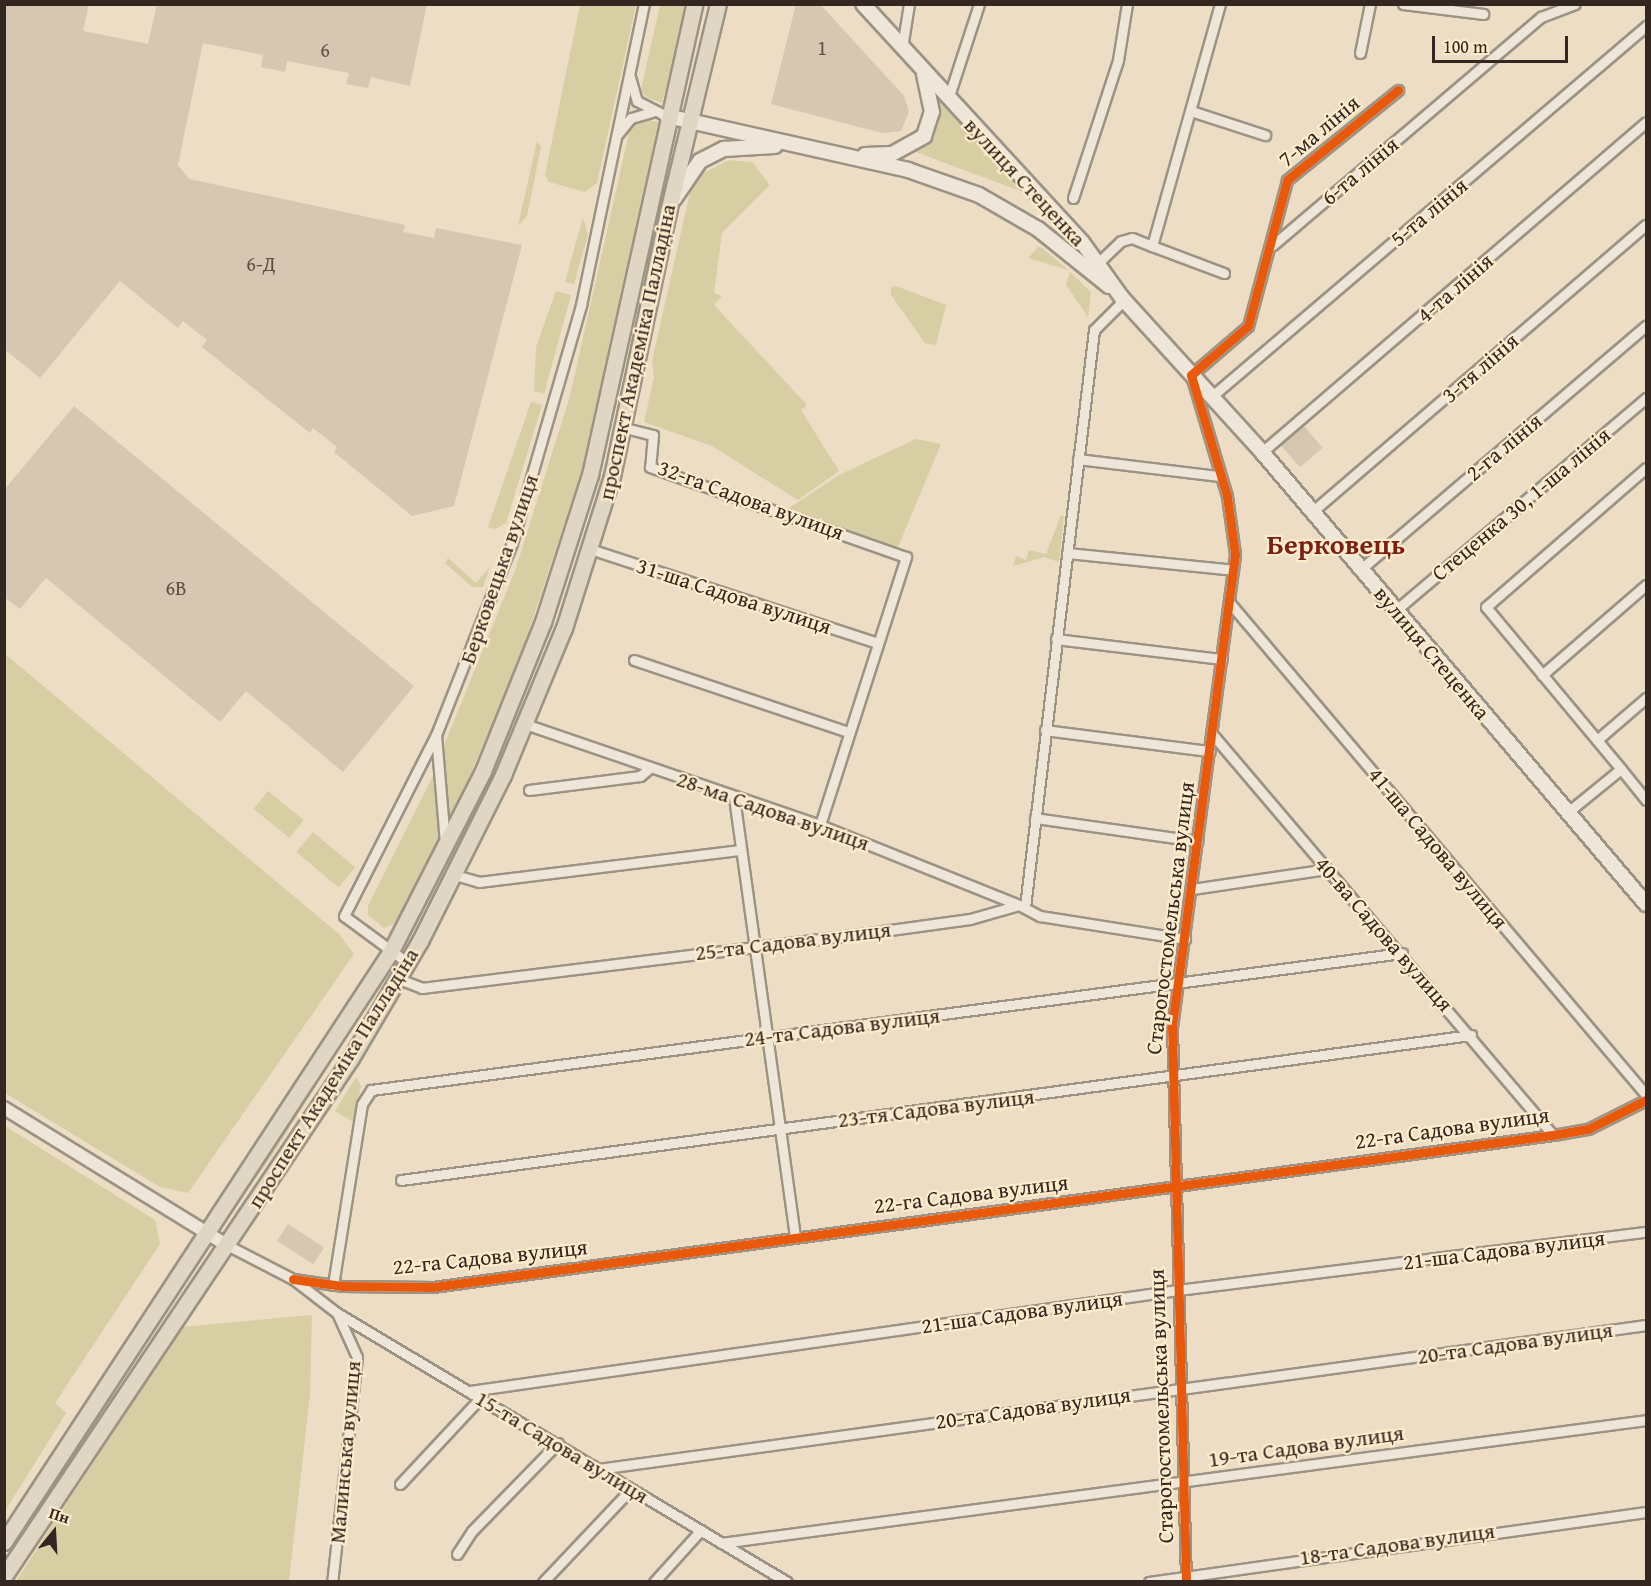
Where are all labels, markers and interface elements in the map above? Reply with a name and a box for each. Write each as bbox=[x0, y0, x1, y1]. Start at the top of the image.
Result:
scale bar bbox=[1435, 24, 1572, 62]
text: 100 m bbox=[1443, 33, 1488, 60]
house number: 1 bbox=[817, 35, 827, 59]
house number: 6 bbox=[320, 37, 330, 61]
street label: 7-ма лінія bbox=[1273, 90, 1365, 172]
street label: вулиця Стеценка bbox=[959, 112, 1091, 252]
street label: 6-та лінія bbox=[1316, 131, 1404, 211]
street label: 5-та лінія bbox=[1385, 172, 1473, 252]
street label: проспект Академіка Палладіна bbox=[593, 202, 681, 502]
street label: 4-та лінія bbox=[1411, 248, 1499, 328]
house number: 6-Д bbox=[246, 251, 276, 275]
street label: 3-тя лінія bbox=[1436, 327, 1524, 409]
street label: 2-га лінія bbox=[1461, 408, 1547, 486]
street label: Стеценка 30, 1-ша лінія bbox=[1426, 422, 1616, 586]
street label: 32-га Садова вулиця bbox=[654, 454, 848, 546]
street label: Берковецька вулиця bbox=[454, 471, 544, 667]
district label: Берковець bbox=[1267, 527, 1405, 561]
street label: 31-ша Садова вулиця bbox=[633, 552, 835, 640]
house number: 6В bbox=[166, 575, 186, 599]
street label: вулиця Стеценка bbox=[1368, 581, 1496, 725]
street label: 41-ша Садова вулиця bbox=[1363, 762, 1513, 934]
street label: 28-ма Садова вулиця bbox=[673, 766, 873, 856]
street label: Старогостомельська вулиця bbox=[1140, 780, 1200, 1056]
street label: 40-ва Садова вулиця bbox=[1309, 851, 1459, 1017]
street label: 25-та Садова вулиця bbox=[694, 916, 892, 966]
street label: проспект Академіка Палладіна bbox=[242, 943, 424, 1213]
street label: 24-та Садова вулиця bbox=[743, 1002, 941, 1052]
street label: 23-тя Садова вулиця bbox=[836, 1083, 1036, 1133]
street label: 22-га Садова вулиця bbox=[1353, 1101, 1551, 1155]
street label: 22-га Садова вулиця bbox=[872, 1169, 1070, 1219]
street label: 21-ша Садова вулиця bbox=[1402, 1225, 1606, 1275]
street label: 22-га Садова вулиця bbox=[391, 1234, 589, 1280]
street label: Старогостомельська вулиця bbox=[1143, 1268, 1179, 1544]
street label: 21-ша Садова вулиця bbox=[920, 1285, 1124, 1339]
street label: 20-та Садова вулиця bbox=[1416, 1316, 1614, 1370]
street label: Малинська вулиця bbox=[324, 1359, 366, 1545]
street label: 20-та Садова вулиця bbox=[934, 1381, 1132, 1435]
street label: 15-та Садова вулиця bbox=[471, 1385, 653, 1509]
street label: 19-та Садова вулиця bbox=[1207, 1419, 1405, 1473]
text: Пн bbox=[46, 1500, 73, 1529]
north arrow bbox=[24, 1502, 84, 1562]
street label: 18-та Садова вулиця bbox=[1298, 1517, 1496, 1571]

